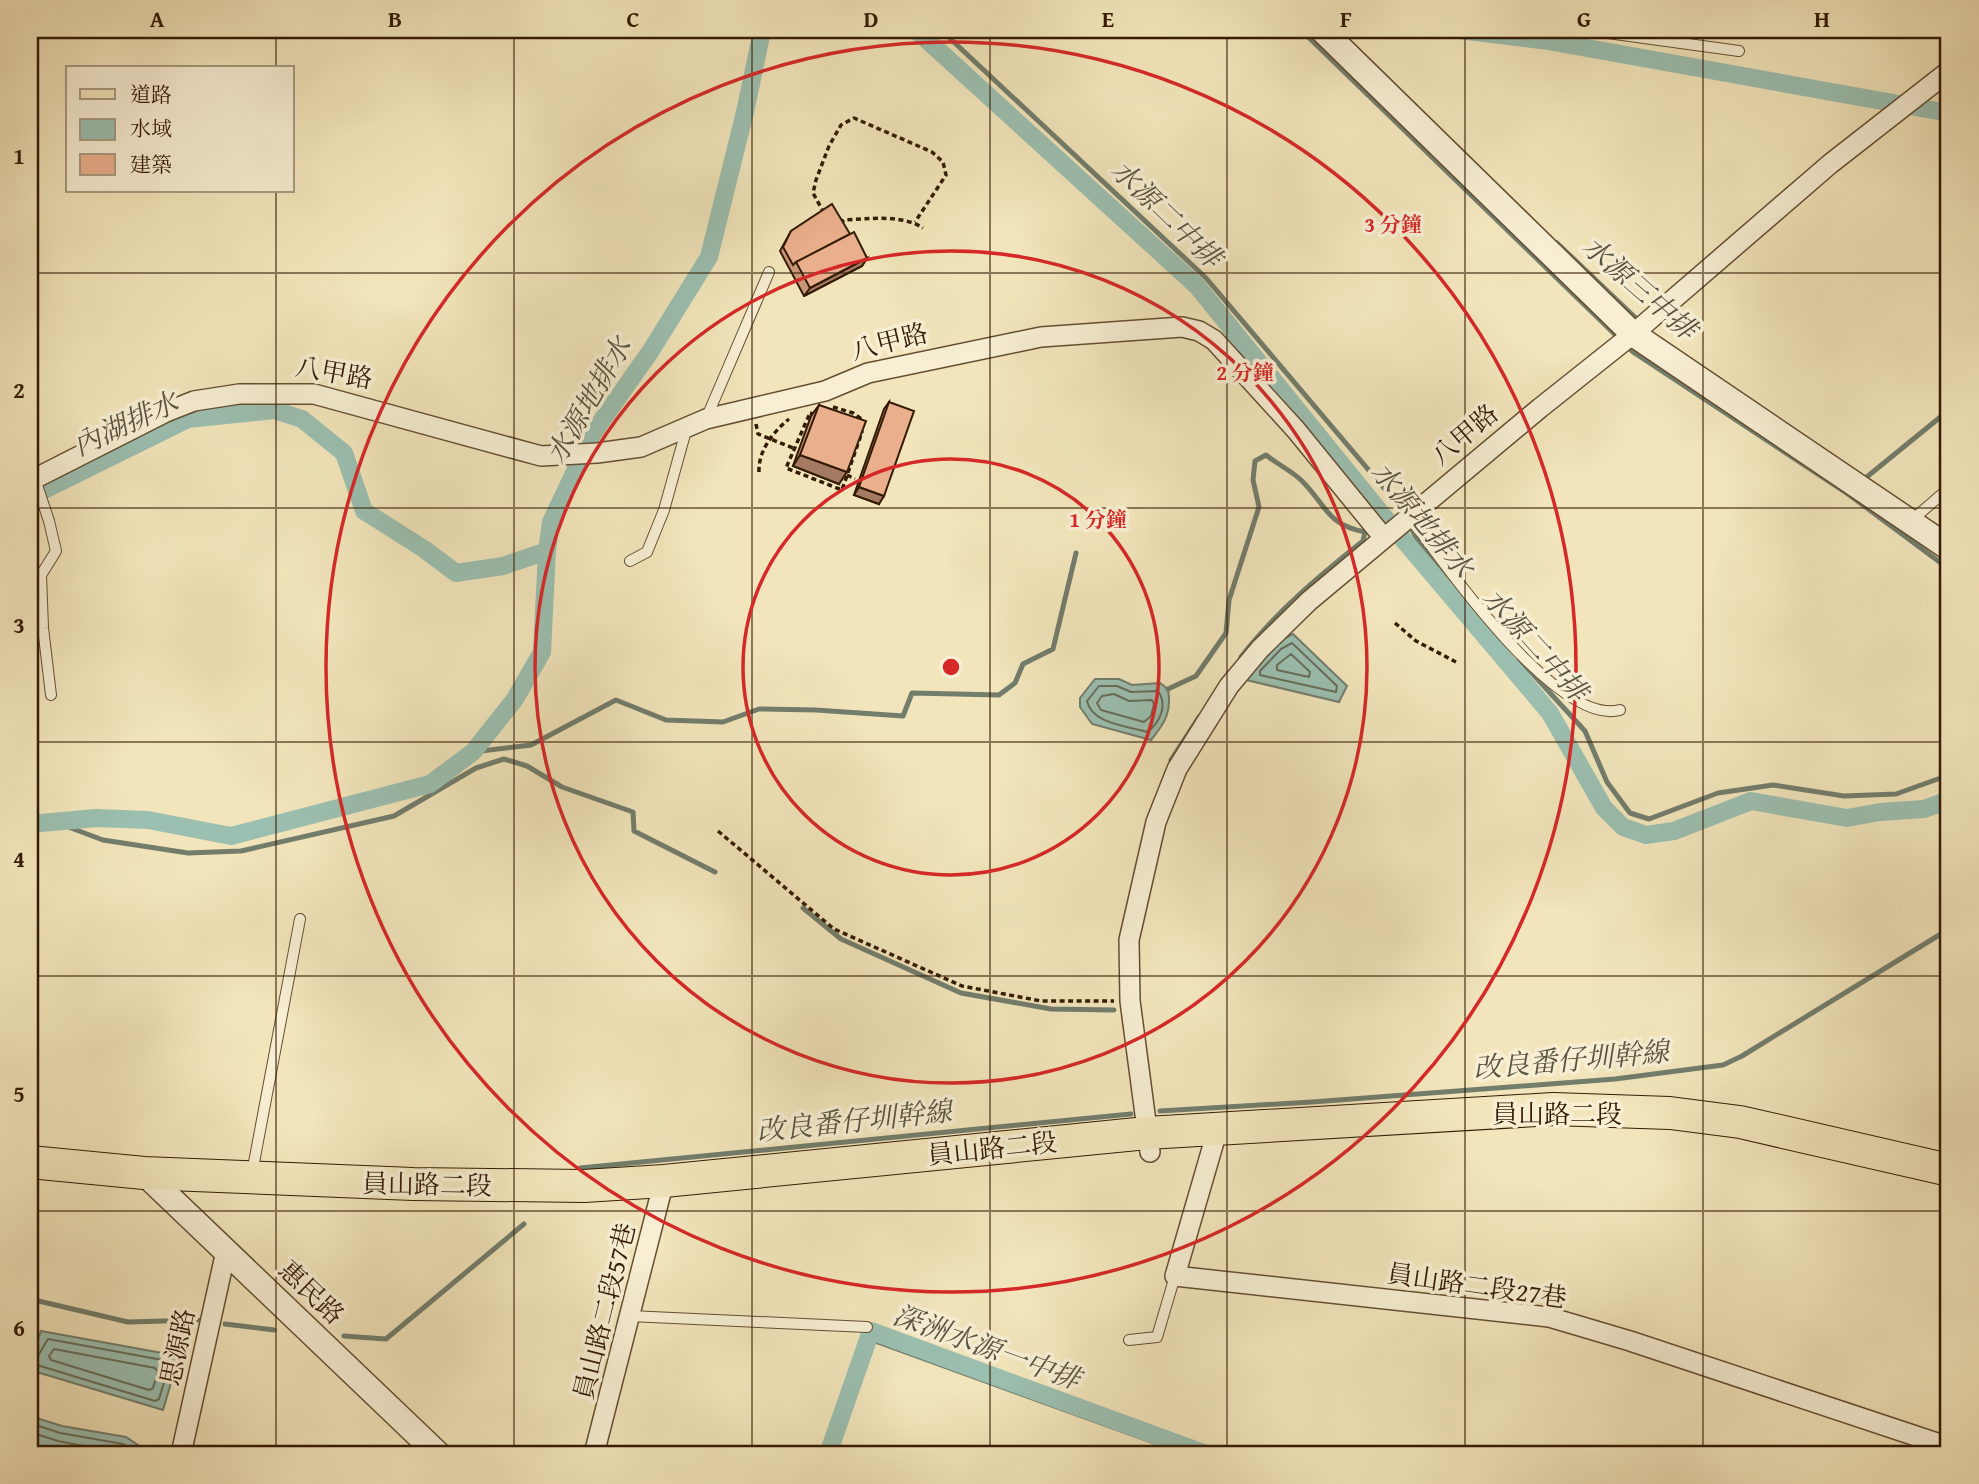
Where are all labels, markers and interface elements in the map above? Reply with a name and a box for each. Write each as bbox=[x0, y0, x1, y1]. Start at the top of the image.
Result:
text: A bbox=[150, 2, 165, 35]
text: B bbox=[388, 2, 402, 35]
text: C bbox=[626, 2, 640, 35]
text: D bbox=[864, 2, 879, 35]
text: E bbox=[1102, 2, 1114, 35]
text: F bbox=[1340, 2, 1352, 35]
text: G bbox=[1577, 2, 1591, 35]
text: H bbox=[1814, 2, 1830, 35]
legend bbox=[66, 66, 294, 192]
text: 道路 bbox=[130, 79, 172, 110]
text: 水域 bbox=[130, 113, 172, 144]
text: 1 bbox=[13, 139, 25, 172]
text: 建築 bbox=[130, 149, 172, 180]
water label: 水源二中排 bbox=[1102, 150, 1234, 279]
text: 3 分鐘 bbox=[1364, 209, 1422, 240]
water label: 水源三中排 bbox=[1574, 226, 1709, 351]
street label: 八甲路 bbox=[846, 313, 932, 369]
water label: 水源地排水 bbox=[535, 327, 642, 471]
street label: 八甲路 bbox=[292, 346, 376, 398]
text: 2 分鐘 bbox=[1216, 357, 1274, 388]
text: 2 bbox=[13, 373, 25, 406]
water label: 內湖排水 bbox=[66, 379, 187, 465]
street label: 八甲路 bbox=[1422, 394, 1506, 474]
water label: 水源地排水 bbox=[1362, 452, 1486, 588]
text: 1 分鐘 bbox=[1069, 504, 1127, 535]
water label: 水源二中排 bbox=[1474, 578, 1601, 713]
text: 3 bbox=[13, 608, 25, 641]
centre of rings bbox=[939, 655, 963, 679]
text: 4 bbox=[13, 842, 25, 875]
water label: 改良番仔圳幹線 bbox=[1472, 1030, 1673, 1088]
text: 5 bbox=[13, 1077, 25, 1110]
water label: 改良番仔圳幹線 bbox=[754, 1089, 957, 1151]
street label: 員山路二段 bbox=[1492, 1094, 1622, 1133]
street label: 員山路二段 bbox=[925, 1122, 1059, 1174]
street label: 員山路二段 bbox=[362, 1163, 492, 1205]
street label: 員山路二段57巷 bbox=[563, 1218, 645, 1404]
street label: 惠民路 bbox=[270, 1251, 354, 1333]
street label: 員山路二段27巷 bbox=[1385, 1253, 1569, 1317]
water label: 深洲水源一中排 bbox=[888, 1293, 1090, 1400]
street label: 思源路 bbox=[150, 1305, 204, 1389]
text: 6 bbox=[13, 1311, 25, 1344]

